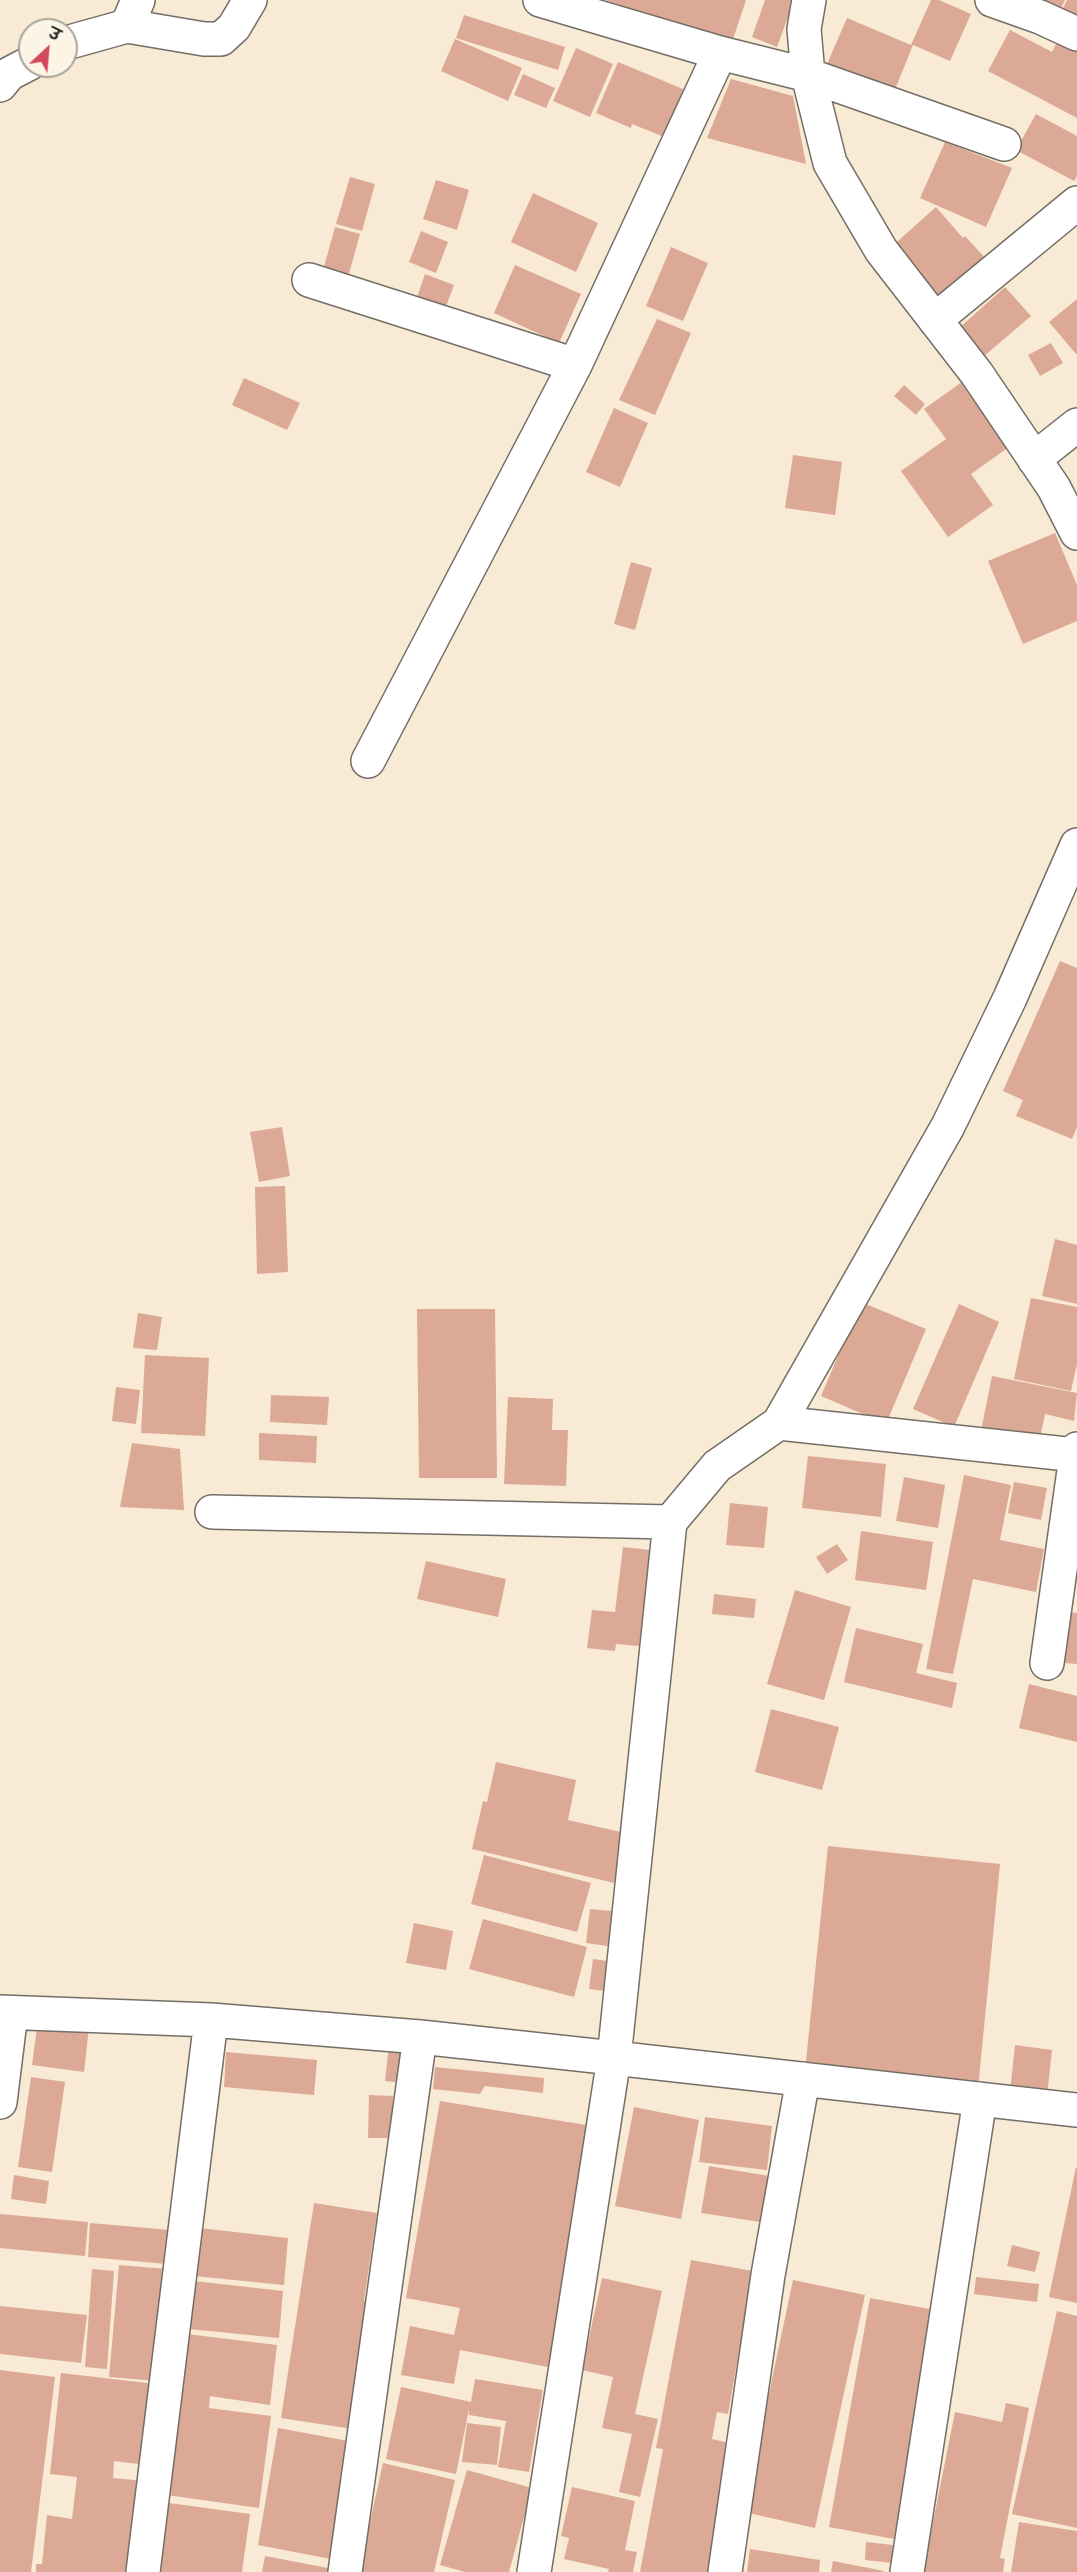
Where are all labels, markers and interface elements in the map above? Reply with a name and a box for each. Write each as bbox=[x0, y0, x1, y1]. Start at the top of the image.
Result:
north arrow bbox=[18, 18, 78, 78]
text: उ bbox=[45, 21, 65, 46]

